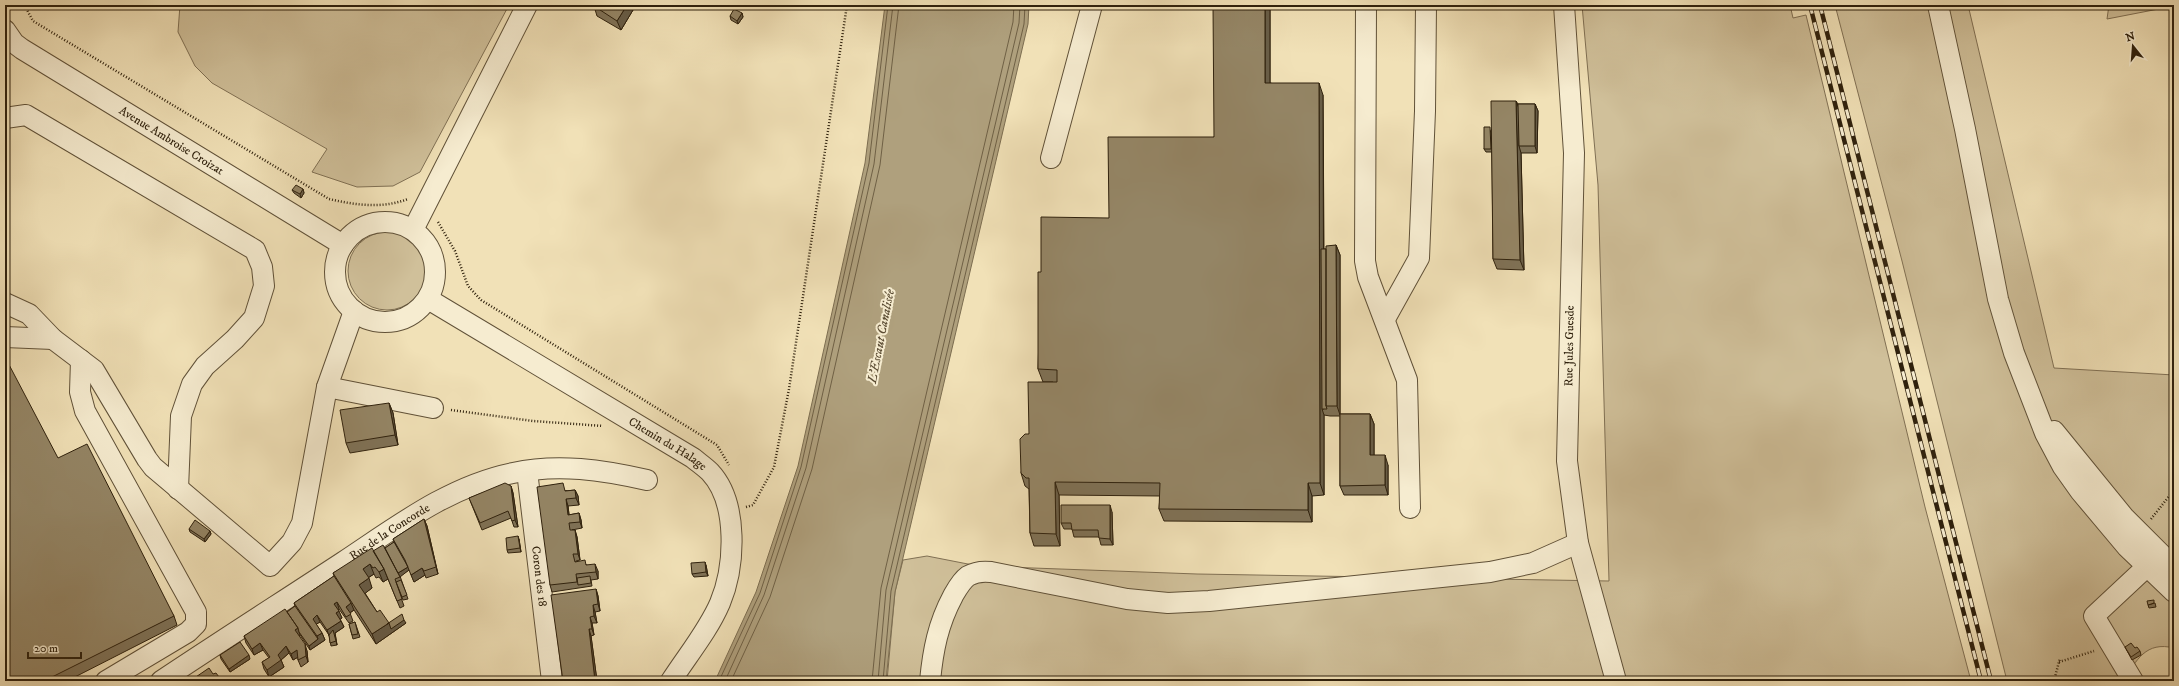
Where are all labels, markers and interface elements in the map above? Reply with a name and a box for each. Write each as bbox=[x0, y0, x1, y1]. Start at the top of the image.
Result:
north arrow bbox=[2113, 26, 2153, 66]
text: N bbox=[2124, 29, 2137, 45]
street label: Avenue Ambroise Croizat bbox=[116, 103, 226, 178]
water label: L'Escaut Canalisée bbox=[864, 287, 898, 385]
street label: Rue Jules Guesde bbox=[1561, 305, 1578, 387]
street label: Chemin du Halage bbox=[626, 414, 710, 474]
street label: Rue de la Concorde bbox=[347, 501, 432, 564]
street label: Coron des 18 bbox=[528, 545, 550, 607]
scale bar bbox=[28, 634, 81, 660]
text: 20 m bbox=[34, 641, 58, 656]

